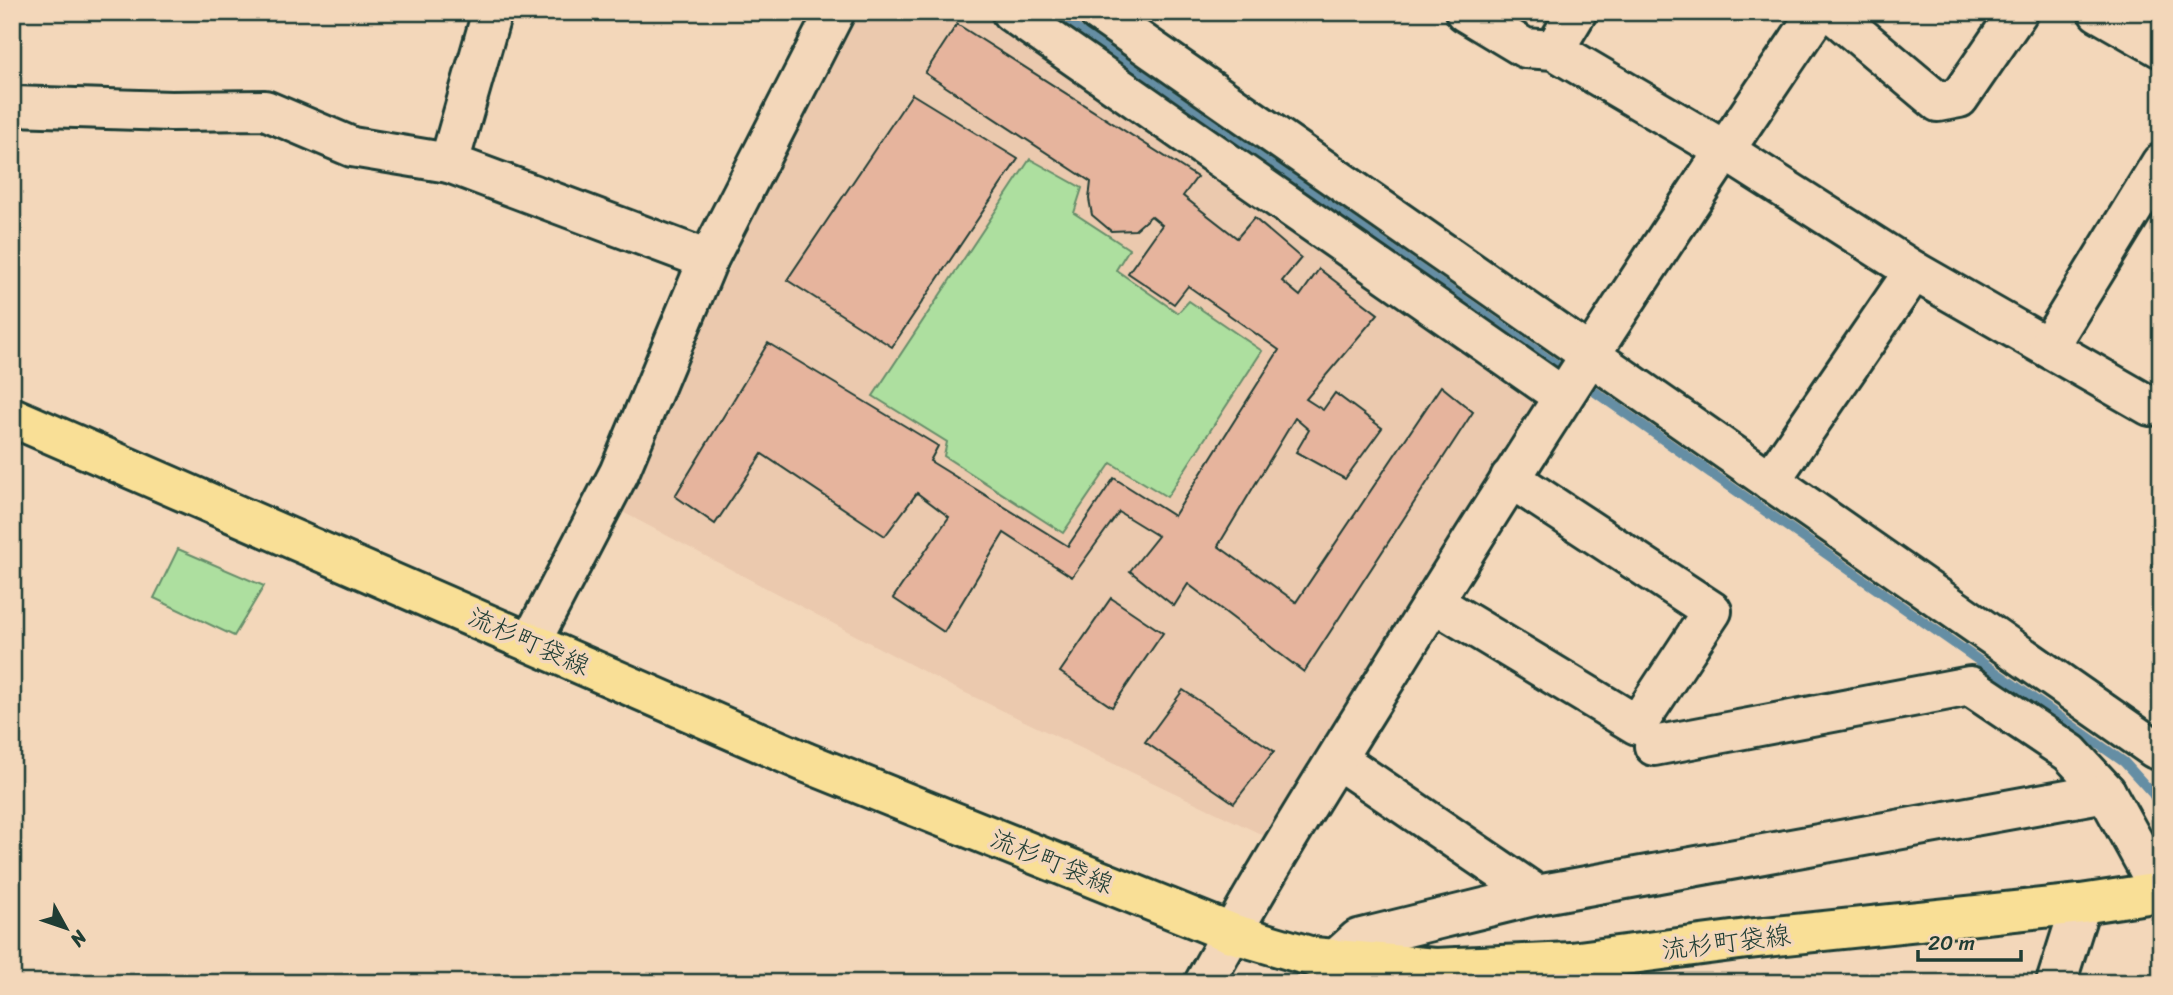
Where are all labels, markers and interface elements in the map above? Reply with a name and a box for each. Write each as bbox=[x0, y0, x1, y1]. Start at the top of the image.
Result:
street label: 流杉町袋線 bbox=[460, 594, 598, 688]
street label: 流杉町袋線 bbox=[983, 815, 1121, 907]
north arrow bbox=[32, 894, 102, 964]
street label: 流杉町袋線 bbox=[1659, 911, 1793, 973]
scale bar bbox=[1918, 918, 2021, 962]
text: N bbox=[61, 922, 96, 955]
text: 20 m bbox=[1928, 924, 1975, 962]

